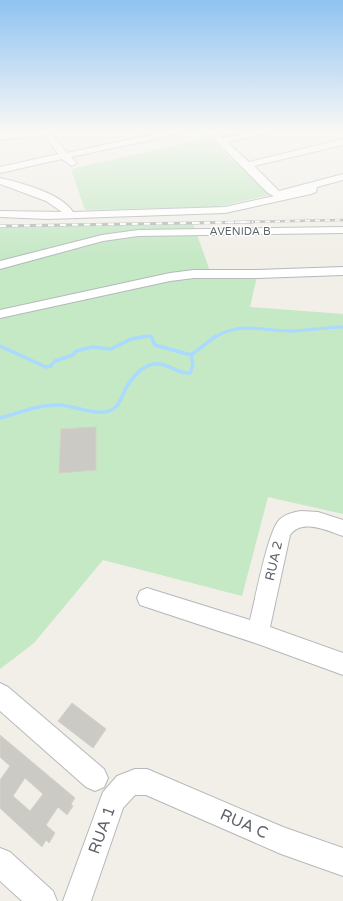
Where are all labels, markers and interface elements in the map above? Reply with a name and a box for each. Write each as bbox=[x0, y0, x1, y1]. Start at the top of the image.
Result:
street label: AVENIDA B bbox=[209, 225, 271, 238]
street label: RUA 2 bbox=[262, 540, 286, 582]
street label: RUA 1 bbox=[84, 803, 120, 857]
street label: RUA C bbox=[217, 805, 271, 843]

